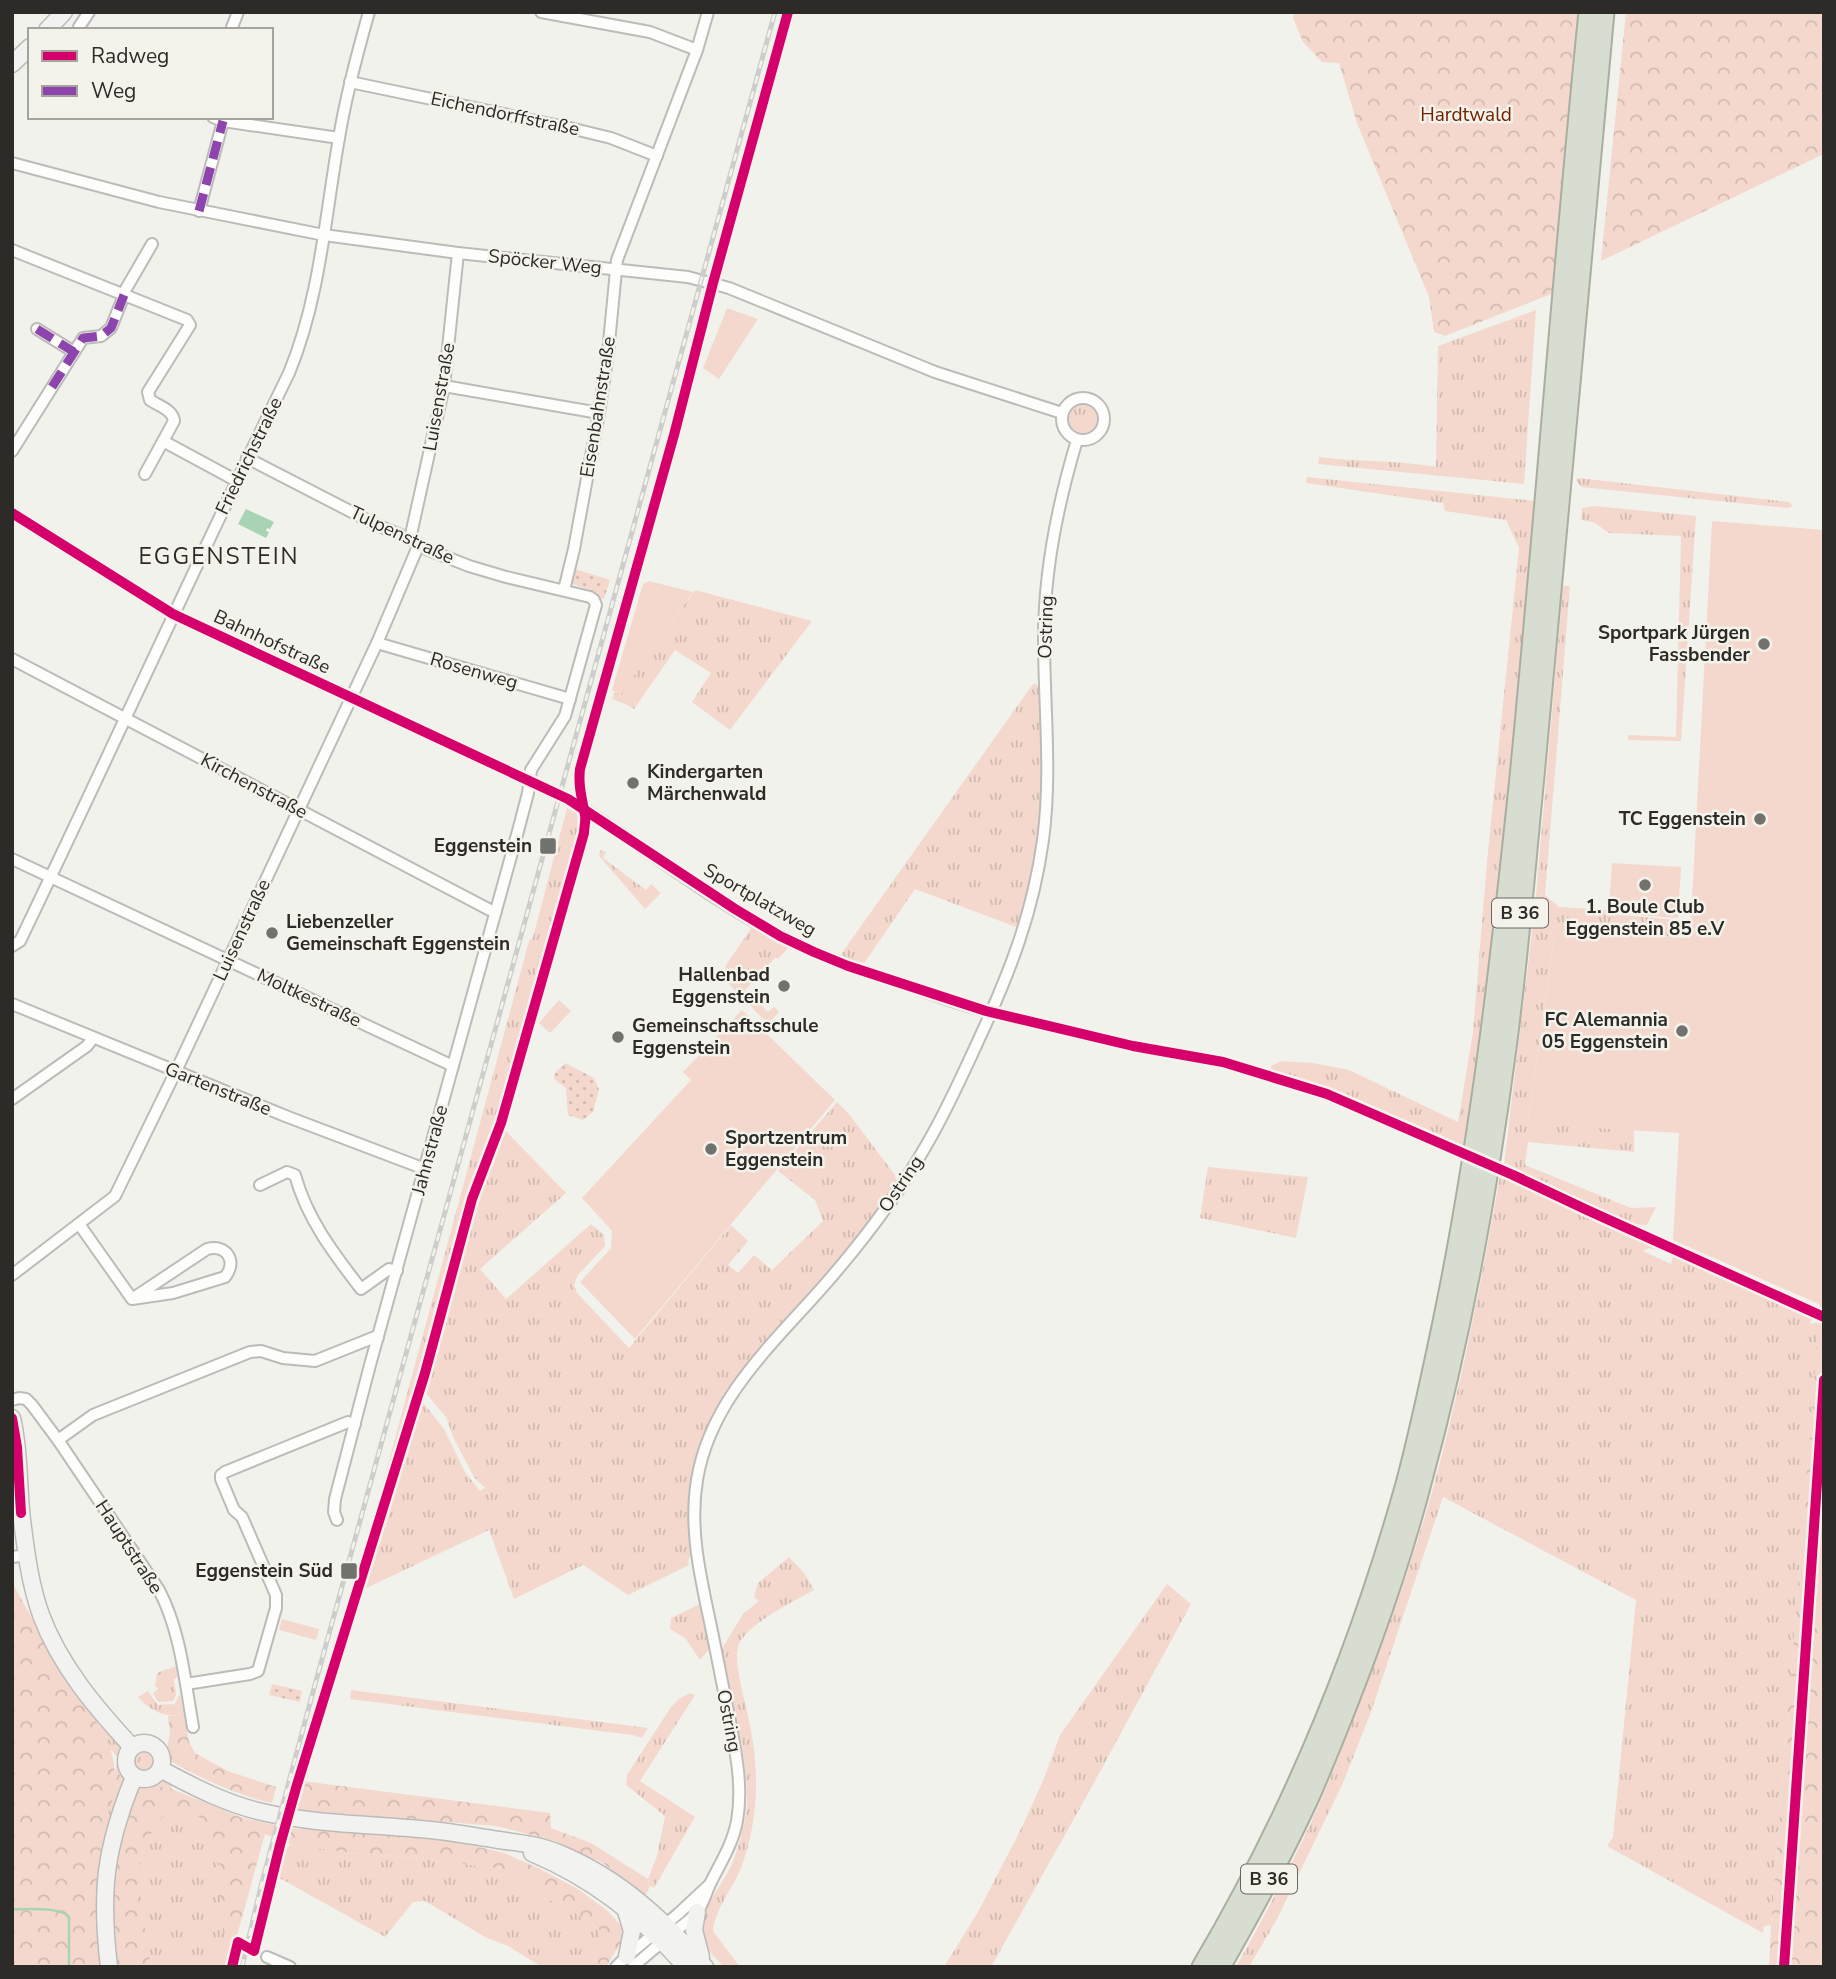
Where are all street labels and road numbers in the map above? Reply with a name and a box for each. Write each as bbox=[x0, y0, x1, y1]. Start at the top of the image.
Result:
street label: Eichendorffstraße bbox=[428, 86, 582, 142]
street label: Spöcker Weg bbox=[487, 243, 603, 281]
street label: Eisenbahnstraße bbox=[574, 335, 622, 479]
street label: Luisenstraße bbox=[417, 341, 461, 453]
street label: Friedrichstraße bbox=[209, 393, 289, 519]
street label: Tulpenstraße bbox=[345, 499, 459, 571]
street label: Ostring bbox=[1032, 595, 1060, 659]
street label: Bahnhofstraße bbox=[209, 604, 335, 680]
street label: Rosenweg bbox=[427, 646, 521, 696]
street label: Kirchenstraße bbox=[196, 747, 312, 825]
street label: Sportplatzweg bbox=[699, 857, 821, 943]
street label: Luisenstraße bbox=[207, 875, 277, 985]
road number: B 36 bbox=[1492, 898, 1548, 928]
street label: Moltkestraße bbox=[252, 962, 366, 1034]
street label: Gartenstraße bbox=[161, 1056, 275, 1122]
street label: Jahnstraße bbox=[405, 1102, 454, 1199]
street label: Ostring bbox=[872, 1150, 930, 1218]
street label: Hauptstraße bbox=[89, 1495, 169, 1599]
street label: Ostring bbox=[710, 1687, 748, 1755]
road number: B 36 bbox=[1241, 1865, 1297, 1894]

